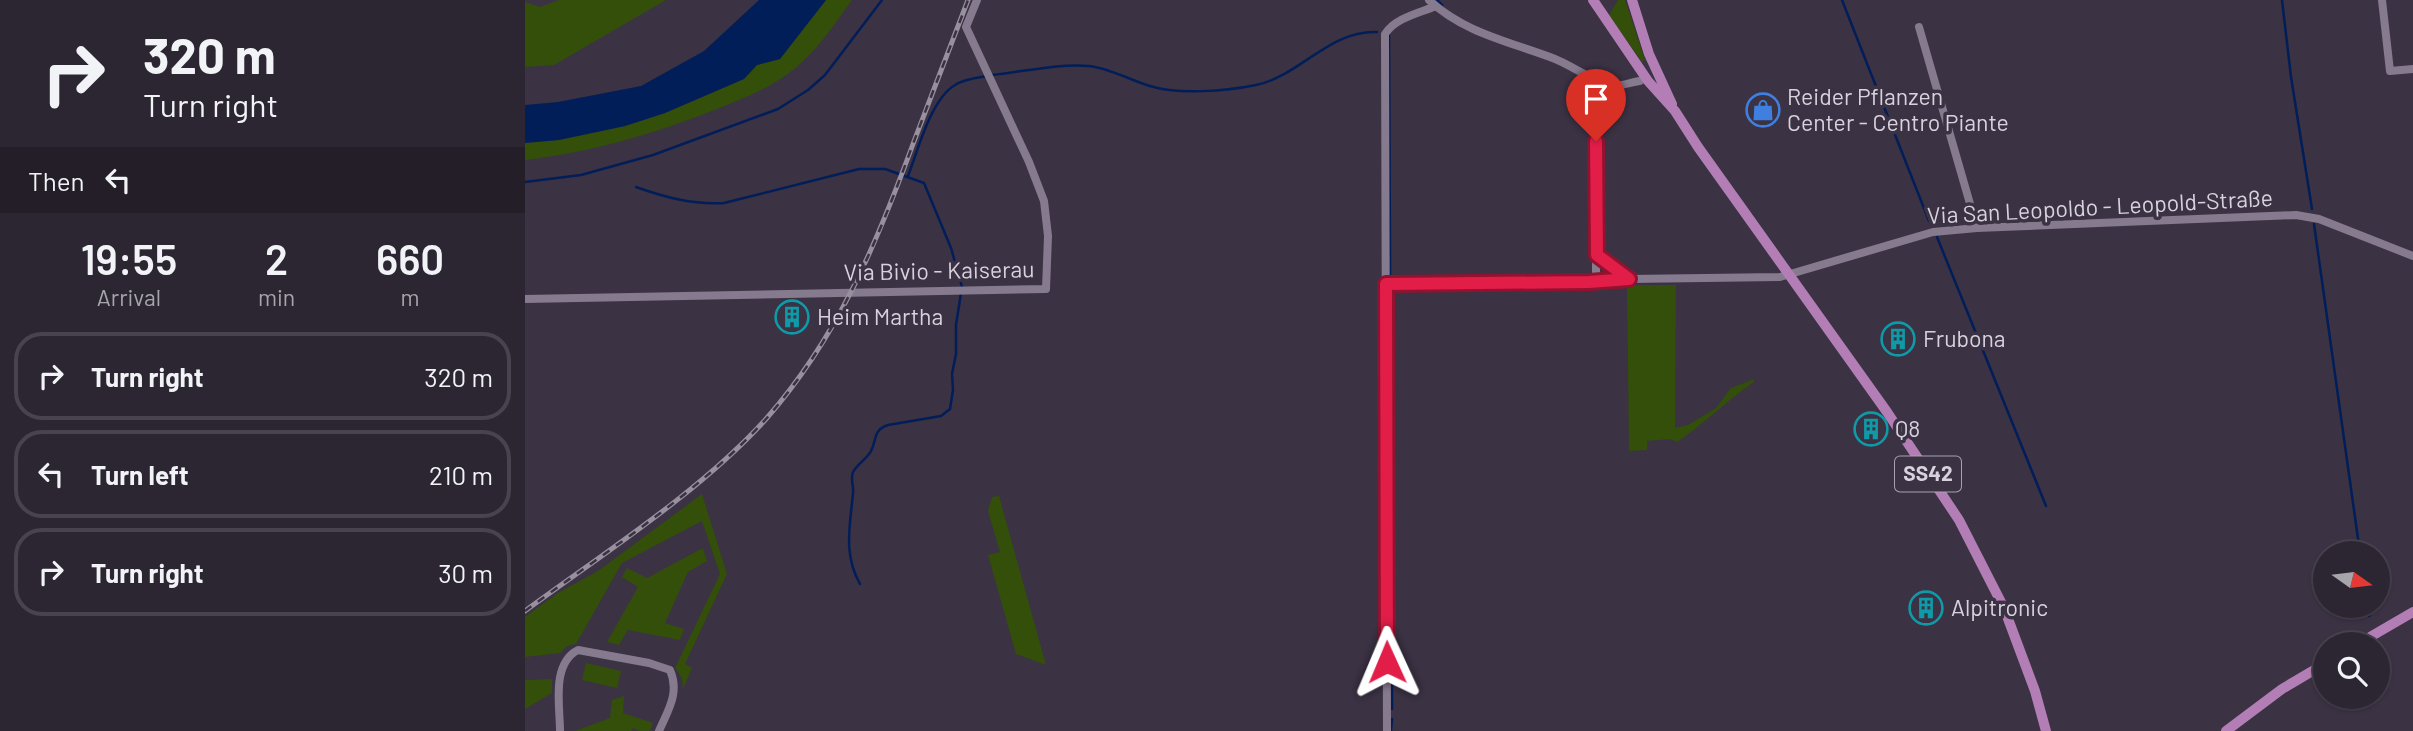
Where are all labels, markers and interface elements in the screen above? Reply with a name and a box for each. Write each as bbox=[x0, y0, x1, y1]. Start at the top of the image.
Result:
text: 320 m bbox=[143, 25, 276, 84]
icon: right bbox=[28, 28, 119, 119]
pin bbox=[1566, 69, 1626, 141]
icon: arrive bbox=[1577, 80, 1615, 118]
place label: Reider Pflanzen Center - Centro Piante bbox=[1787, 82, 2009, 136]
text: Turn right bbox=[143, 85, 278, 123]
shop icon: Reider Pflanzen Center - Centro Piante bbox=[1744, 91, 1782, 129]
icon: left bbox=[99, 161, 137, 199]
text: Then bbox=[28, 165, 85, 196]
street label: Via San Leopoldo - Leopold-Straße bbox=[1926, 183, 2274, 229]
text: 19:55 bbox=[81, 233, 177, 283]
text: 2 bbox=[265, 233, 288, 283]
text: 660 bbox=[376, 233, 444, 283]
street label: Via Bivio - Kaiserau bbox=[843, 254, 1035, 286]
text: Arrival bbox=[97, 283, 161, 311]
text: min bbox=[258, 283, 295, 311]
text: m bbox=[401, 283, 420, 311]
building icon: Heim Martha bbox=[773, 298, 811, 336]
place label: Heim Martha bbox=[817, 302, 943, 330]
building icon: Frubona bbox=[1879, 320, 1917, 358]
place label: Frubona bbox=[1923, 324, 2006, 352]
icon: right bbox=[32, 357, 70, 395]
text: Turn right bbox=[91, 361, 204, 392]
text: 320 m bbox=[424, 361, 493, 392]
building icon: Q8 bbox=[1852, 410, 1890, 448]
place label: Q8 bbox=[1895, 414, 1920, 442]
icon: left bbox=[32, 455, 70, 493]
road number: SS42 bbox=[1895, 456, 1961, 491]
text: Turn left bbox=[91, 459, 189, 490]
text: 210 m bbox=[429, 459, 493, 490]
north arrow bbox=[2313, 541, 2391, 618]
map controls bbox=[2313, 541, 2390, 709]
icon: right bbox=[32, 553, 70, 591]
text: Turn right bbox=[91, 557, 204, 588]
text: 30 m bbox=[438, 557, 493, 588]
building icon: Alpitronic bbox=[1907, 589, 1945, 627]
place label: Alpitronic bbox=[1951, 593, 2048, 621]
position arrow bbox=[1350, 625, 1424, 699]
button: search bbox=[2313, 632, 2390, 709]

